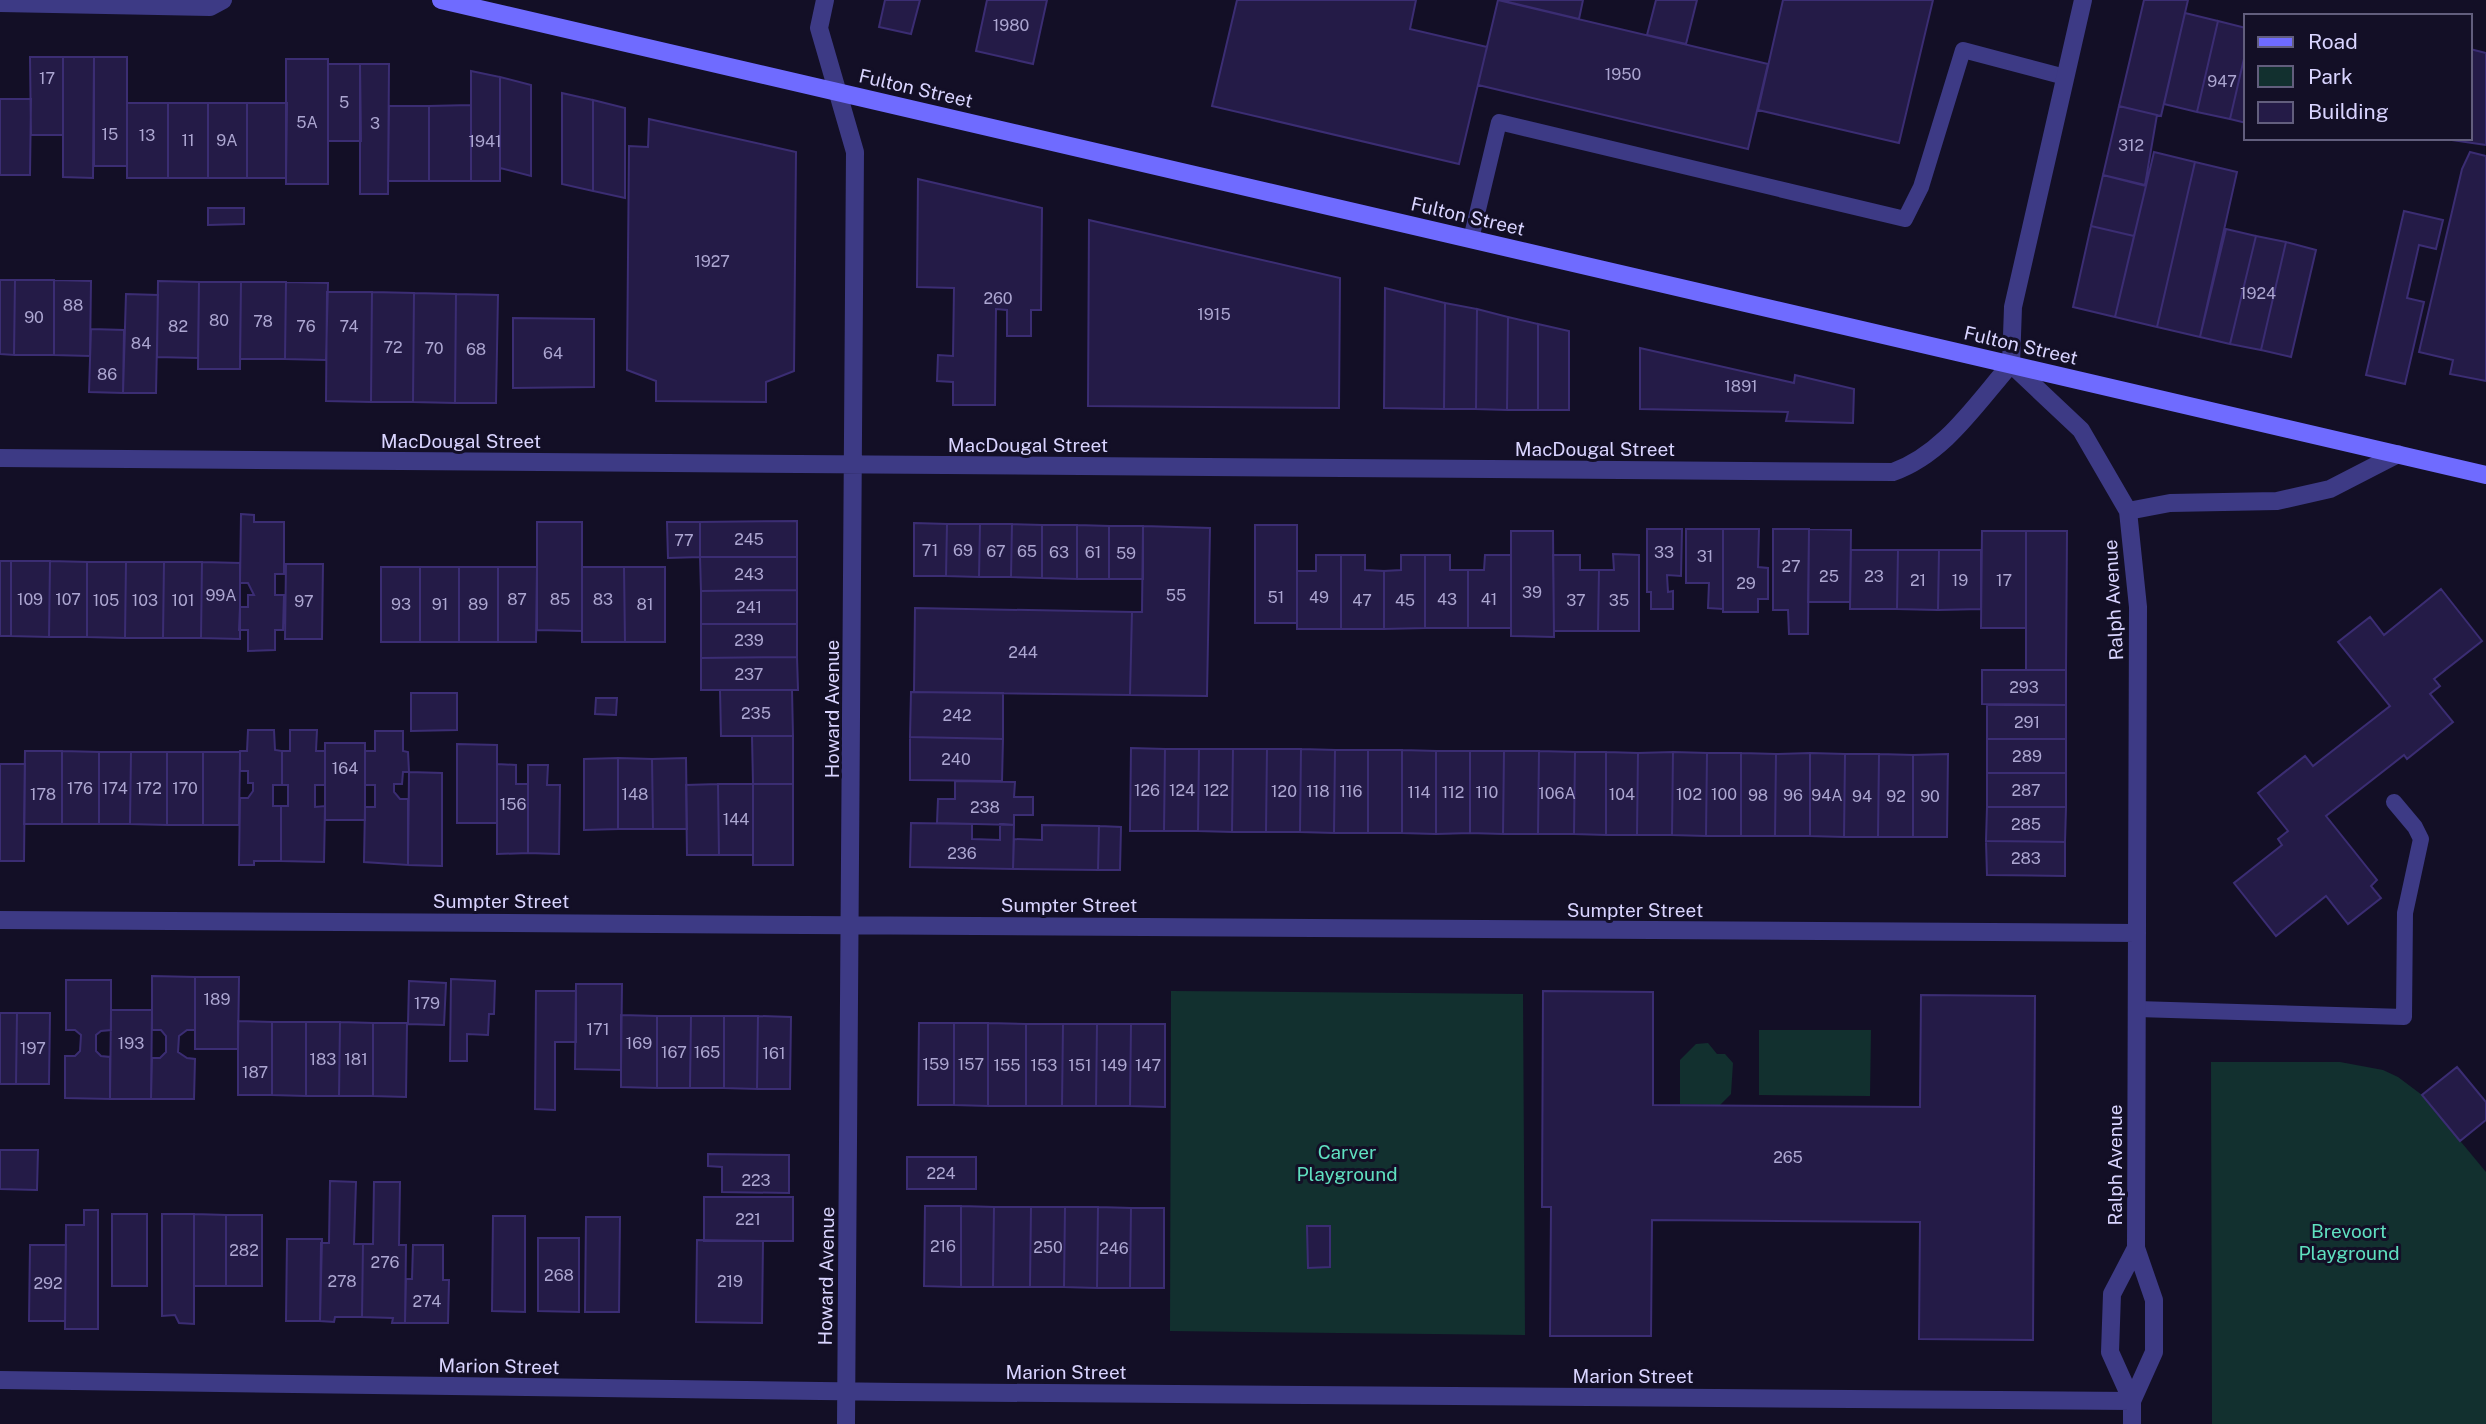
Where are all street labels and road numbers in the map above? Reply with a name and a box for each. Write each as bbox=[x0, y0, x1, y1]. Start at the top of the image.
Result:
street label: Fulton Street bbox=[857, 64, 975, 112]
street label: Fulton Street bbox=[1409, 192, 1527, 240]
street label: Fulton Street bbox=[1962, 321, 2080, 369]
street label: MacDougal Street bbox=[381, 430, 541, 452]
street label: MacDougal Street bbox=[948, 434, 1108, 456]
street label: MacDougal Street bbox=[1515, 438, 1675, 460]
street label: Ralph Avenue bbox=[2099, 539, 2127, 661]
street label: Howard Avenue bbox=[821, 640, 843, 778]
street label: Sumpter Street bbox=[433, 890, 569, 912]
street label: Sumpter Street bbox=[1001, 894, 1137, 916]
street label: Sumpter Street bbox=[1567, 899, 1703, 921]
street label: Ralph Avenue bbox=[2104, 1105, 2126, 1225]
street label: Howard Avenue bbox=[814, 1207, 838, 1345]
street label: Marion Street bbox=[438, 1354, 560, 1378]
street label: Marion Street bbox=[1005, 1361, 1127, 1383]
street label: Marion Street bbox=[1572, 1365, 1694, 1387]

